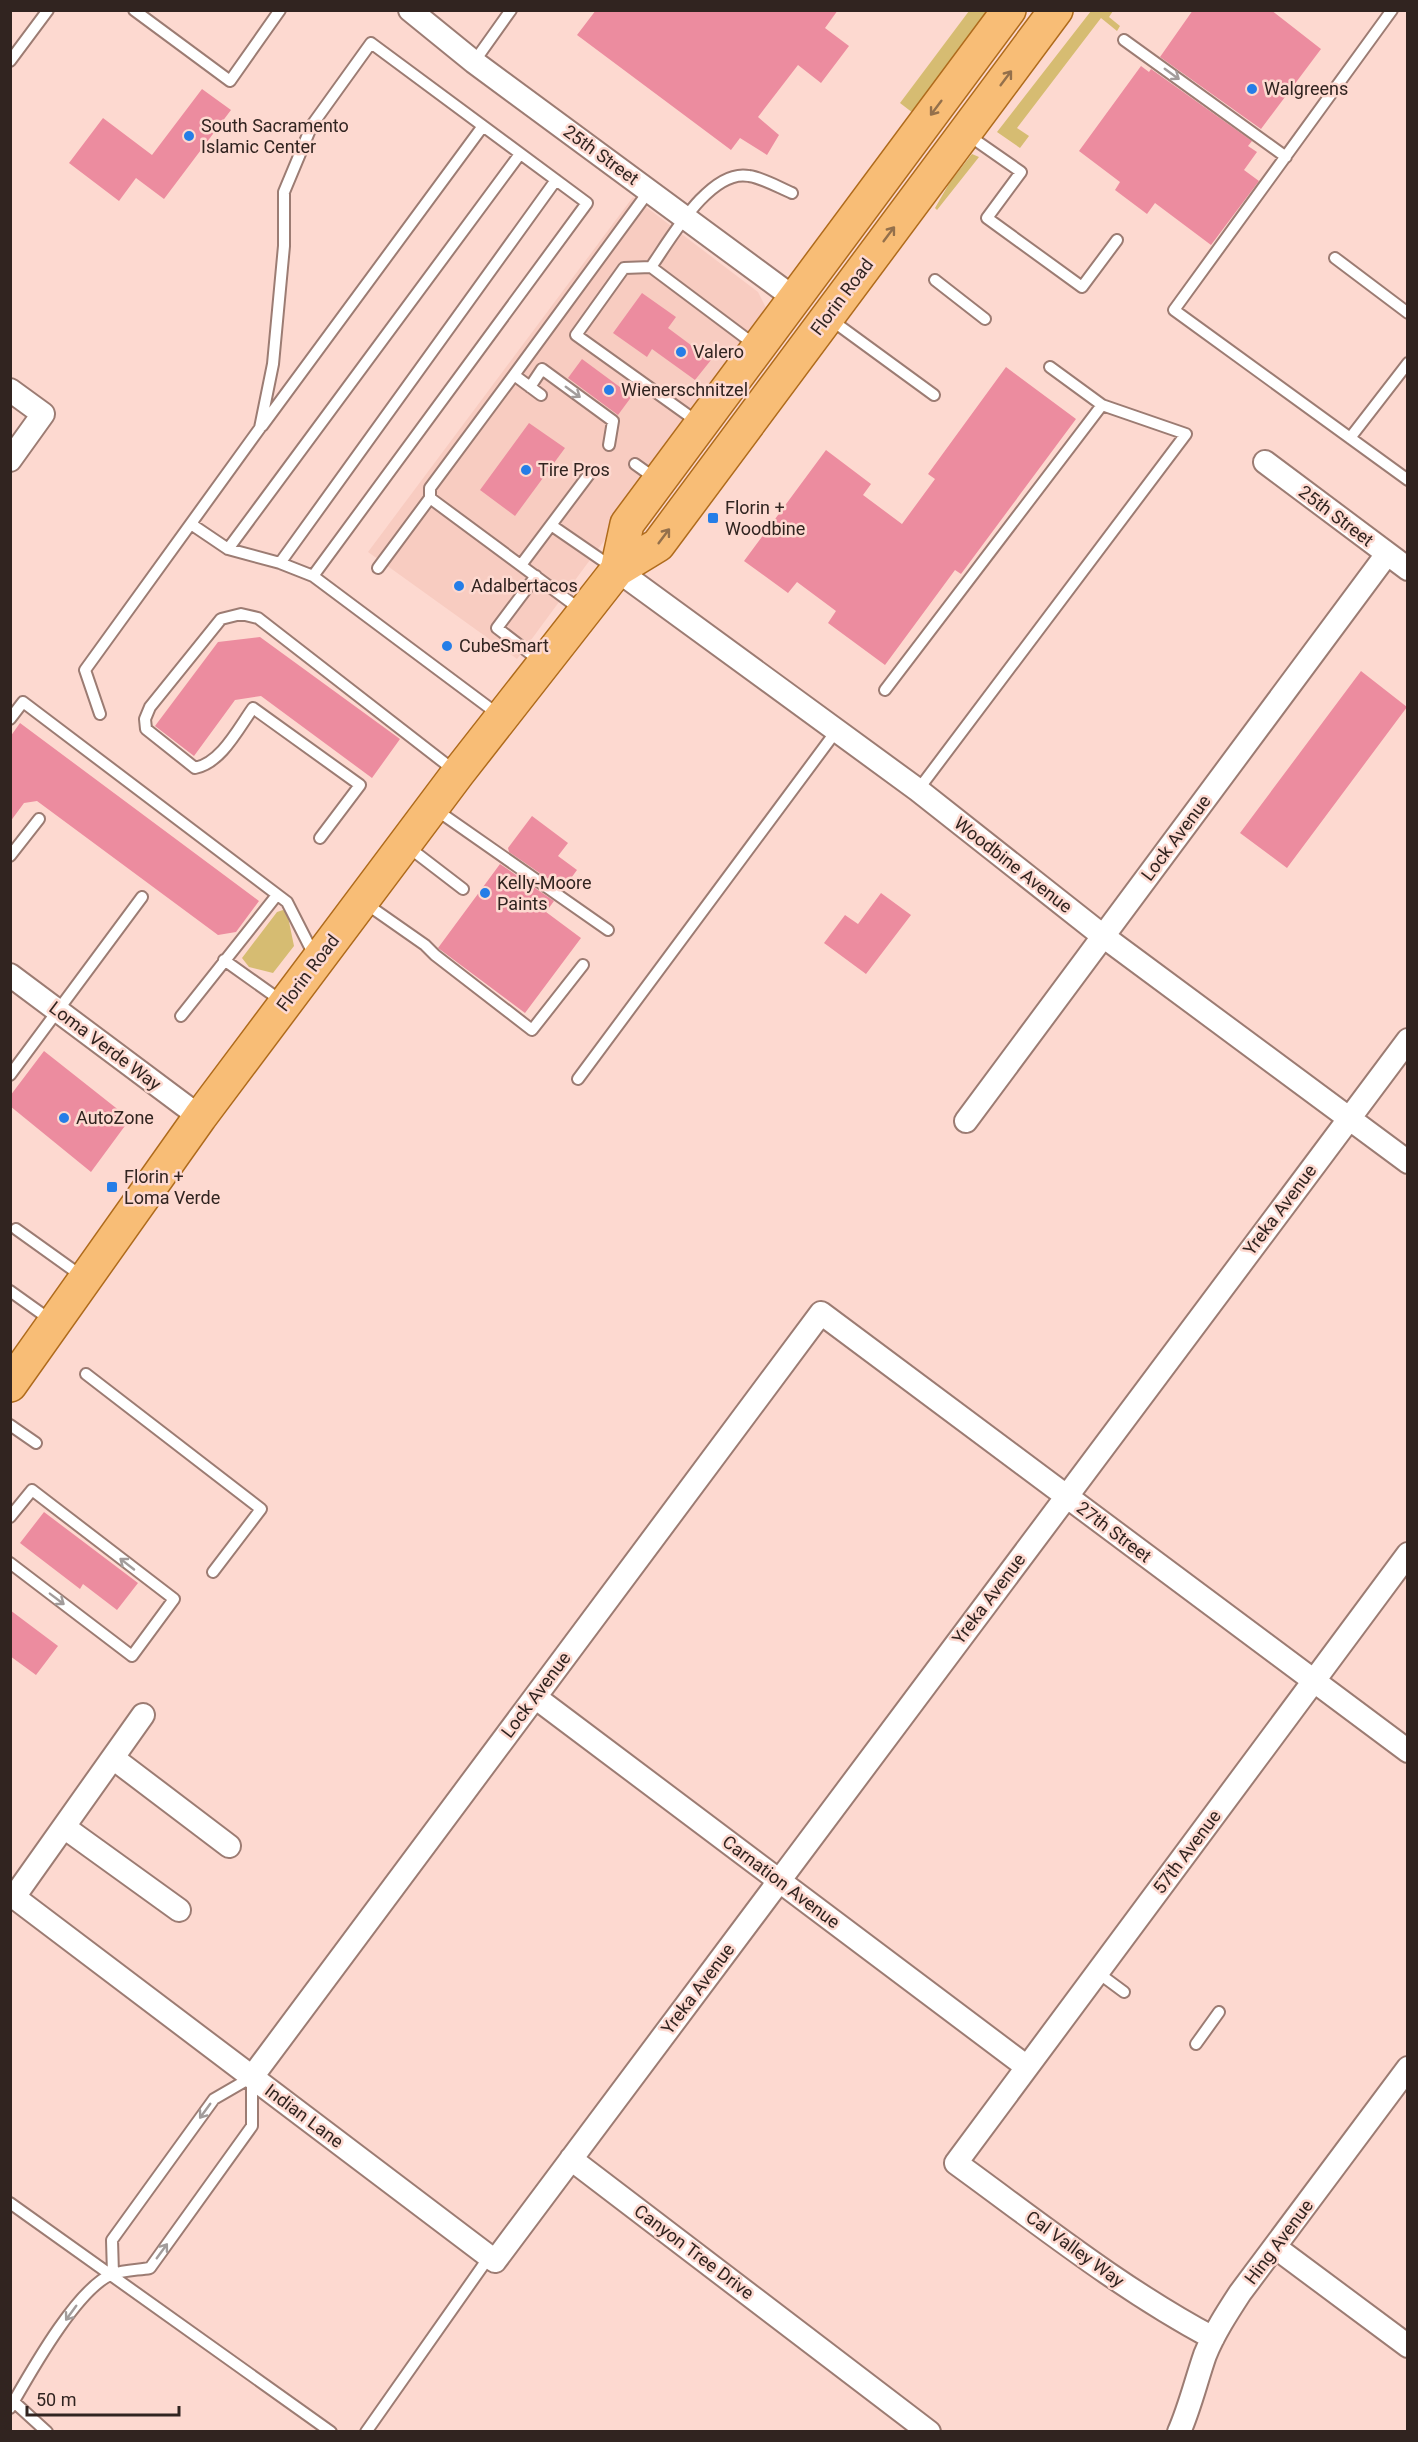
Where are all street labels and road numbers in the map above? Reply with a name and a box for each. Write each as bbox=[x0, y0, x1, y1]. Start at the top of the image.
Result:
street label: 25th Street bbox=[560, 120, 643, 189]
street label: Florin Road bbox=[806, 254, 877, 339]
street label: 25th Street bbox=[1295, 481, 1378, 551]
street label: Lock Avenue bbox=[1137, 791, 1215, 885]
street label: Woodbine Avenue bbox=[950, 812, 1076, 917]
street label: Florin Road bbox=[272, 930, 343, 1015]
street label: Loma Verde Way bbox=[45, 997, 166, 1095]
street label: Yreka Avenue bbox=[1239, 1160, 1321, 1259]
street label: 27th Street bbox=[1073, 1497, 1156, 1567]
street label: Yreka Avenue bbox=[948, 1549, 1030, 1648]
street label: Lock Avenue bbox=[497, 1648, 575, 1742]
street label: 57th Avenue bbox=[1148, 1806, 1225, 1898]
street label: Carnation Avenue bbox=[719, 1831, 844, 1932]
street label: Yreka Avenue bbox=[657, 1939, 739, 2038]
street label: Indian Lane bbox=[261, 2079, 348, 2152]
street label: Hing Avenue bbox=[1240, 2195, 1317, 2288]
street label: Canyon Tree Drive bbox=[630, 2200, 758, 2303]
street label: Cal Valley Way bbox=[1022, 2206, 1129, 2292]

